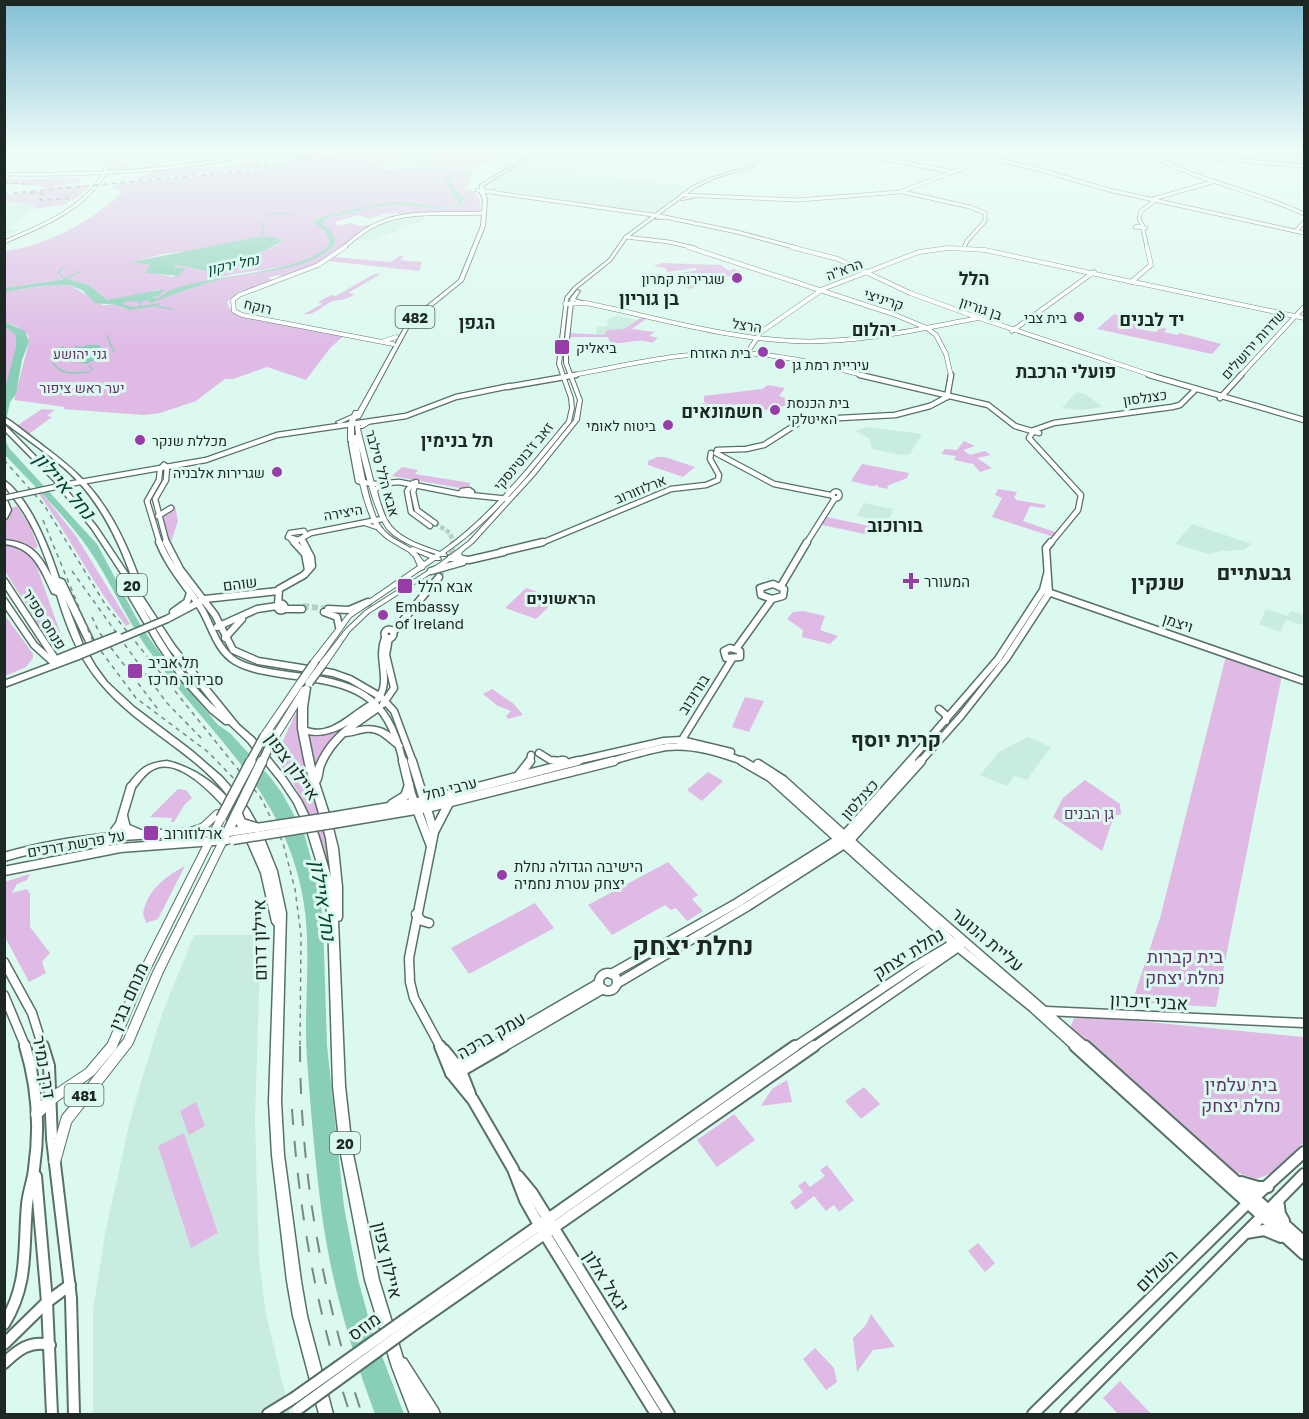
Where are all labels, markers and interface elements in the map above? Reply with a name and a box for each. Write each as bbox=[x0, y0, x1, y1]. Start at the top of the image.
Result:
water label: נחל ירקון bbox=[206, 250, 261, 278]
street label: הרא"ה bbox=[823, 255, 865, 283]
district label: הלל bbox=[959, 267, 989, 289]
place label: שגרירות קמרון bbox=[642, 270, 725, 287]
marker: שגרירות קמרון bbox=[730, 271, 744, 285]
street label: קריניצי bbox=[862, 285, 906, 313]
district label: בן גוריון bbox=[619, 287, 679, 309]
street label: בן גוריון bbox=[958, 293, 1005, 323]
street label: רוקח bbox=[242, 294, 274, 318]
street label: שדרות ירושלים bbox=[1217, 305, 1289, 383]
road number: 482 bbox=[396, 306, 434, 328]
district label: יד לבנים bbox=[1119, 308, 1185, 330]
place label: בית צבי bbox=[1024, 309, 1068, 326]
marker: בית צבי bbox=[1072, 310, 1086, 324]
district label: הגפן bbox=[459, 311, 495, 333]
street label: הרצל bbox=[731, 314, 763, 336]
district label: יהלום bbox=[852, 318, 896, 340]
marker: ביאליק bbox=[553, 338, 571, 356]
place label: ביאליק bbox=[576, 339, 617, 356]
place label: בית האזרח bbox=[690, 344, 752, 361]
park label: גני יהושע bbox=[53, 345, 107, 362]
marker: בית האזרח bbox=[756, 345, 770, 359]
place label: עיריית רמת גן bbox=[792, 356, 869, 373]
marker: עיריית רמת גן bbox=[773, 357, 787, 371]
district label: פועלי הרכבת bbox=[1016, 360, 1116, 382]
park label: יער ראש ציפור bbox=[40, 379, 124, 396]
street label: כצנלסון bbox=[1122, 385, 1168, 409]
place label: בית הכנסת האיטלקי bbox=[787, 394, 850, 427]
district label: חשמונאים bbox=[681, 400, 763, 422]
marker: בית הכנסת האיטלקי bbox=[768, 403, 782, 417]
place label: ביטוח לאומי bbox=[586, 417, 657, 434]
street label: זאב ז'בוטינסקי bbox=[489, 418, 557, 494]
marker: ביטוח לאומי bbox=[661, 418, 675, 432]
street label: אבא הלל סילבר bbox=[362, 428, 404, 518]
district label: תל בנימין bbox=[421, 429, 493, 451]
place label: מכללת שנקר bbox=[152, 432, 227, 449]
marker: מכללת שנקר bbox=[133, 433, 147, 447]
water label: נחל איילון bbox=[28, 446, 102, 526]
place label: שגרירות אלבניה bbox=[173, 464, 265, 481]
marker: שגרירות אלבניה bbox=[270, 465, 284, 479]
street label: ארלוזורוב bbox=[611, 471, 669, 507]
street label: היצירה bbox=[322, 500, 364, 524]
district label: בורוכוב bbox=[867, 514, 923, 536]
district label: גבעתיים bbox=[1216, 559, 1292, 585]
district label: שנקין bbox=[1131, 569, 1185, 595]
street label: שוהם bbox=[222, 572, 258, 594]
marker: המעורר bbox=[902, 572, 920, 590]
place label: המעורר bbox=[924, 572, 970, 590]
road number: 20 bbox=[117, 574, 147, 596]
marker: אבא הלל bbox=[396, 577, 414, 595]
place label: אבא הלל bbox=[418, 577, 473, 595]
street label: פנחס ספיר bbox=[19, 585, 71, 653]
district label: הראשונים bbox=[526, 588, 596, 608]
place label: Embassy of Ireland bbox=[395, 597, 464, 632]
marker: Embassy of Ireland bbox=[376, 608, 390, 622]
street label: ויצמן bbox=[1160, 609, 1196, 635]
place label: תל אביב סבידור מרכז bbox=[148, 653, 224, 688]
marker: תל אביב סבידור מרכז bbox=[126, 662, 144, 680]
street label: בורוכוב bbox=[673, 670, 713, 718]
district label: קרית יוסף bbox=[851, 726, 941, 752]
street label: איילון צפון bbox=[261, 728, 325, 804]
street label: ערבי נחל bbox=[421, 773, 479, 803]
street label: כצנלסון bbox=[836, 775, 882, 823]
park label: גן הבנים bbox=[1064, 804, 1114, 822]
marker: ארלוזורוב bbox=[142, 824, 160, 842]
place label: ארלוזורוב bbox=[164, 824, 223, 842]
street label: על פרשת דרכים bbox=[26, 826, 126, 860]
place label: הישיבה הגדולה נחלת יצחק עטרת נחמיה bbox=[514, 857, 643, 892]
water label: נחל איילון bbox=[305, 858, 343, 944]
marker: הישיבה הגדולה נחלת יצחק עטרת נחמיה bbox=[495, 868, 509, 882]
street label: איילון דרום bbox=[247, 899, 271, 981]
street label: עליית הנוער bbox=[947, 902, 1029, 976]
street label: נחלת יצחק bbox=[868, 923, 948, 983]
district label: נחלת יצחק bbox=[632, 930, 754, 961]
park label: בית קברות נחלת יצחק bbox=[1145, 945, 1225, 988]
street label: מנחם בגין bbox=[103, 959, 153, 1033]
street label: אבני זיכרון bbox=[1109, 988, 1189, 1014]
street label: עמק ברכה bbox=[453, 1006, 529, 1064]
street label: דרך נמיר bbox=[29, 1034, 61, 1100]
park label: בית עלמין נחלת יצחק bbox=[1201, 1073, 1281, 1116]
road number: 481 bbox=[64, 1084, 104, 1106]
road number: 20 bbox=[330, 1132, 360, 1154]
street label: איילון צפון bbox=[368, 1219, 408, 1301]
street label: השלום bbox=[1130, 1244, 1182, 1296]
street label: יגאל אלון bbox=[579, 1246, 635, 1316]
street label: מוזס bbox=[344, 1307, 384, 1345]

